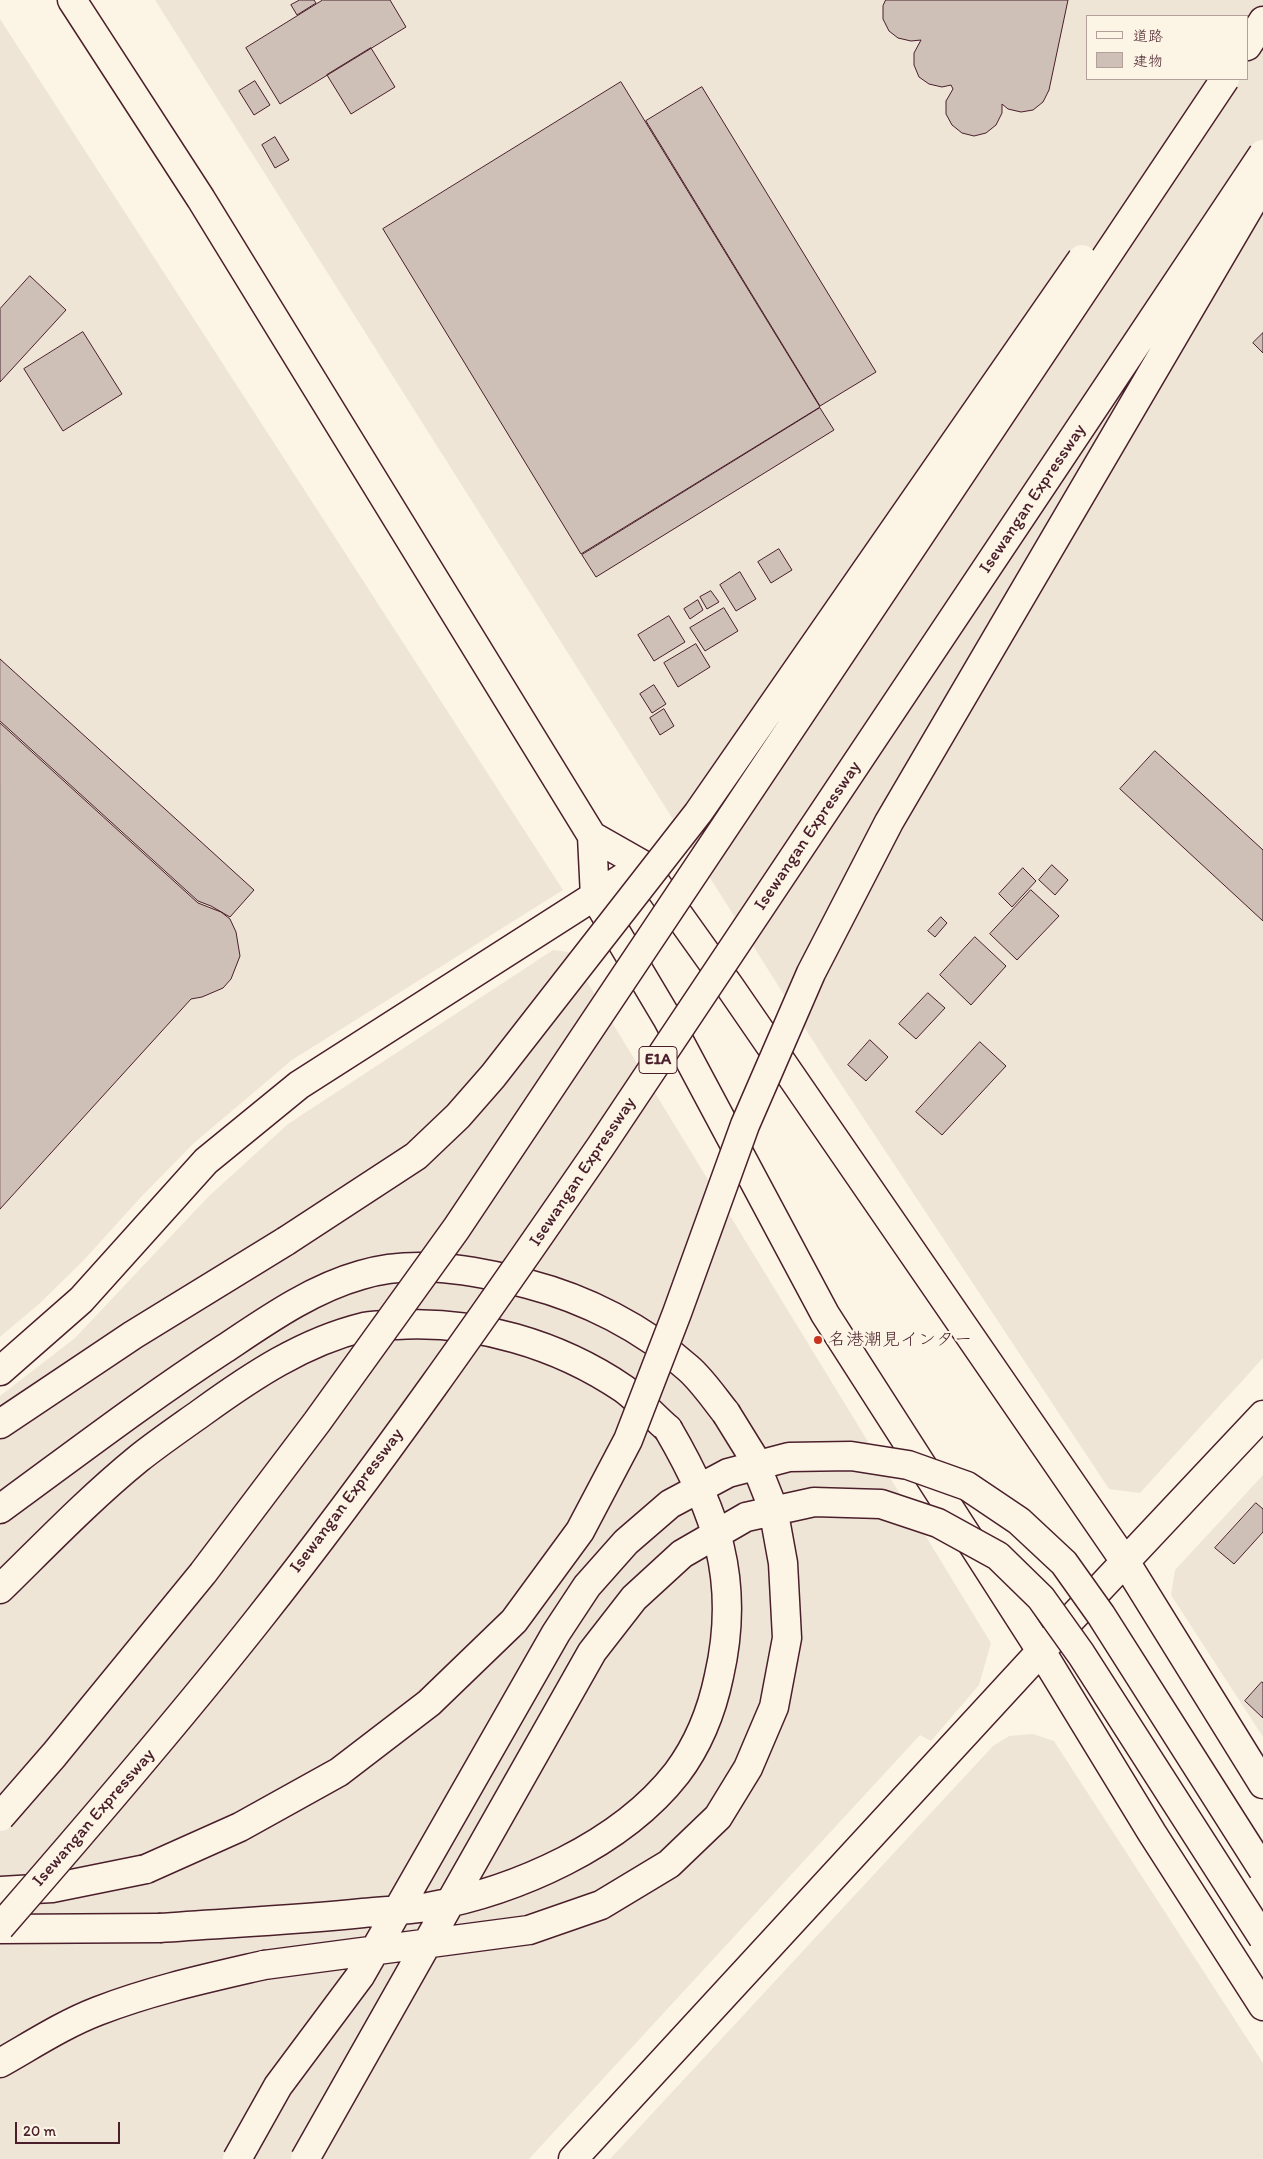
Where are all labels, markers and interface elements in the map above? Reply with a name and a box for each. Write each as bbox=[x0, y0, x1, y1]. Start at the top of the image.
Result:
legend bbox=[1086, 15, 1248, 80]
text: 道路 bbox=[1133, 27, 1163, 45]
text: 建物 bbox=[1133, 52, 1163, 70]
street label: Isewangan Expressway bbox=[975, 420, 1091, 578]
street label: Isewangan Expressway bbox=[750, 757, 866, 915]
road number: E1A bbox=[639, 1046, 677, 1074]
street label: Isewangan Expressway bbox=[525, 1093, 641, 1251]
place label: 名港潮見インター bbox=[828, 1329, 972, 1351]
marker: 名港潮見インター bbox=[812, 1334, 824, 1346]
street label: Isewangan Expressway bbox=[286, 1424, 408, 1578]
street label: Isewangan Expressway bbox=[28, 1745, 160, 1891]
scale bar bbox=[18, 2112, 122, 2144]
text: 20 m bbox=[23, 2122, 56, 2140]

